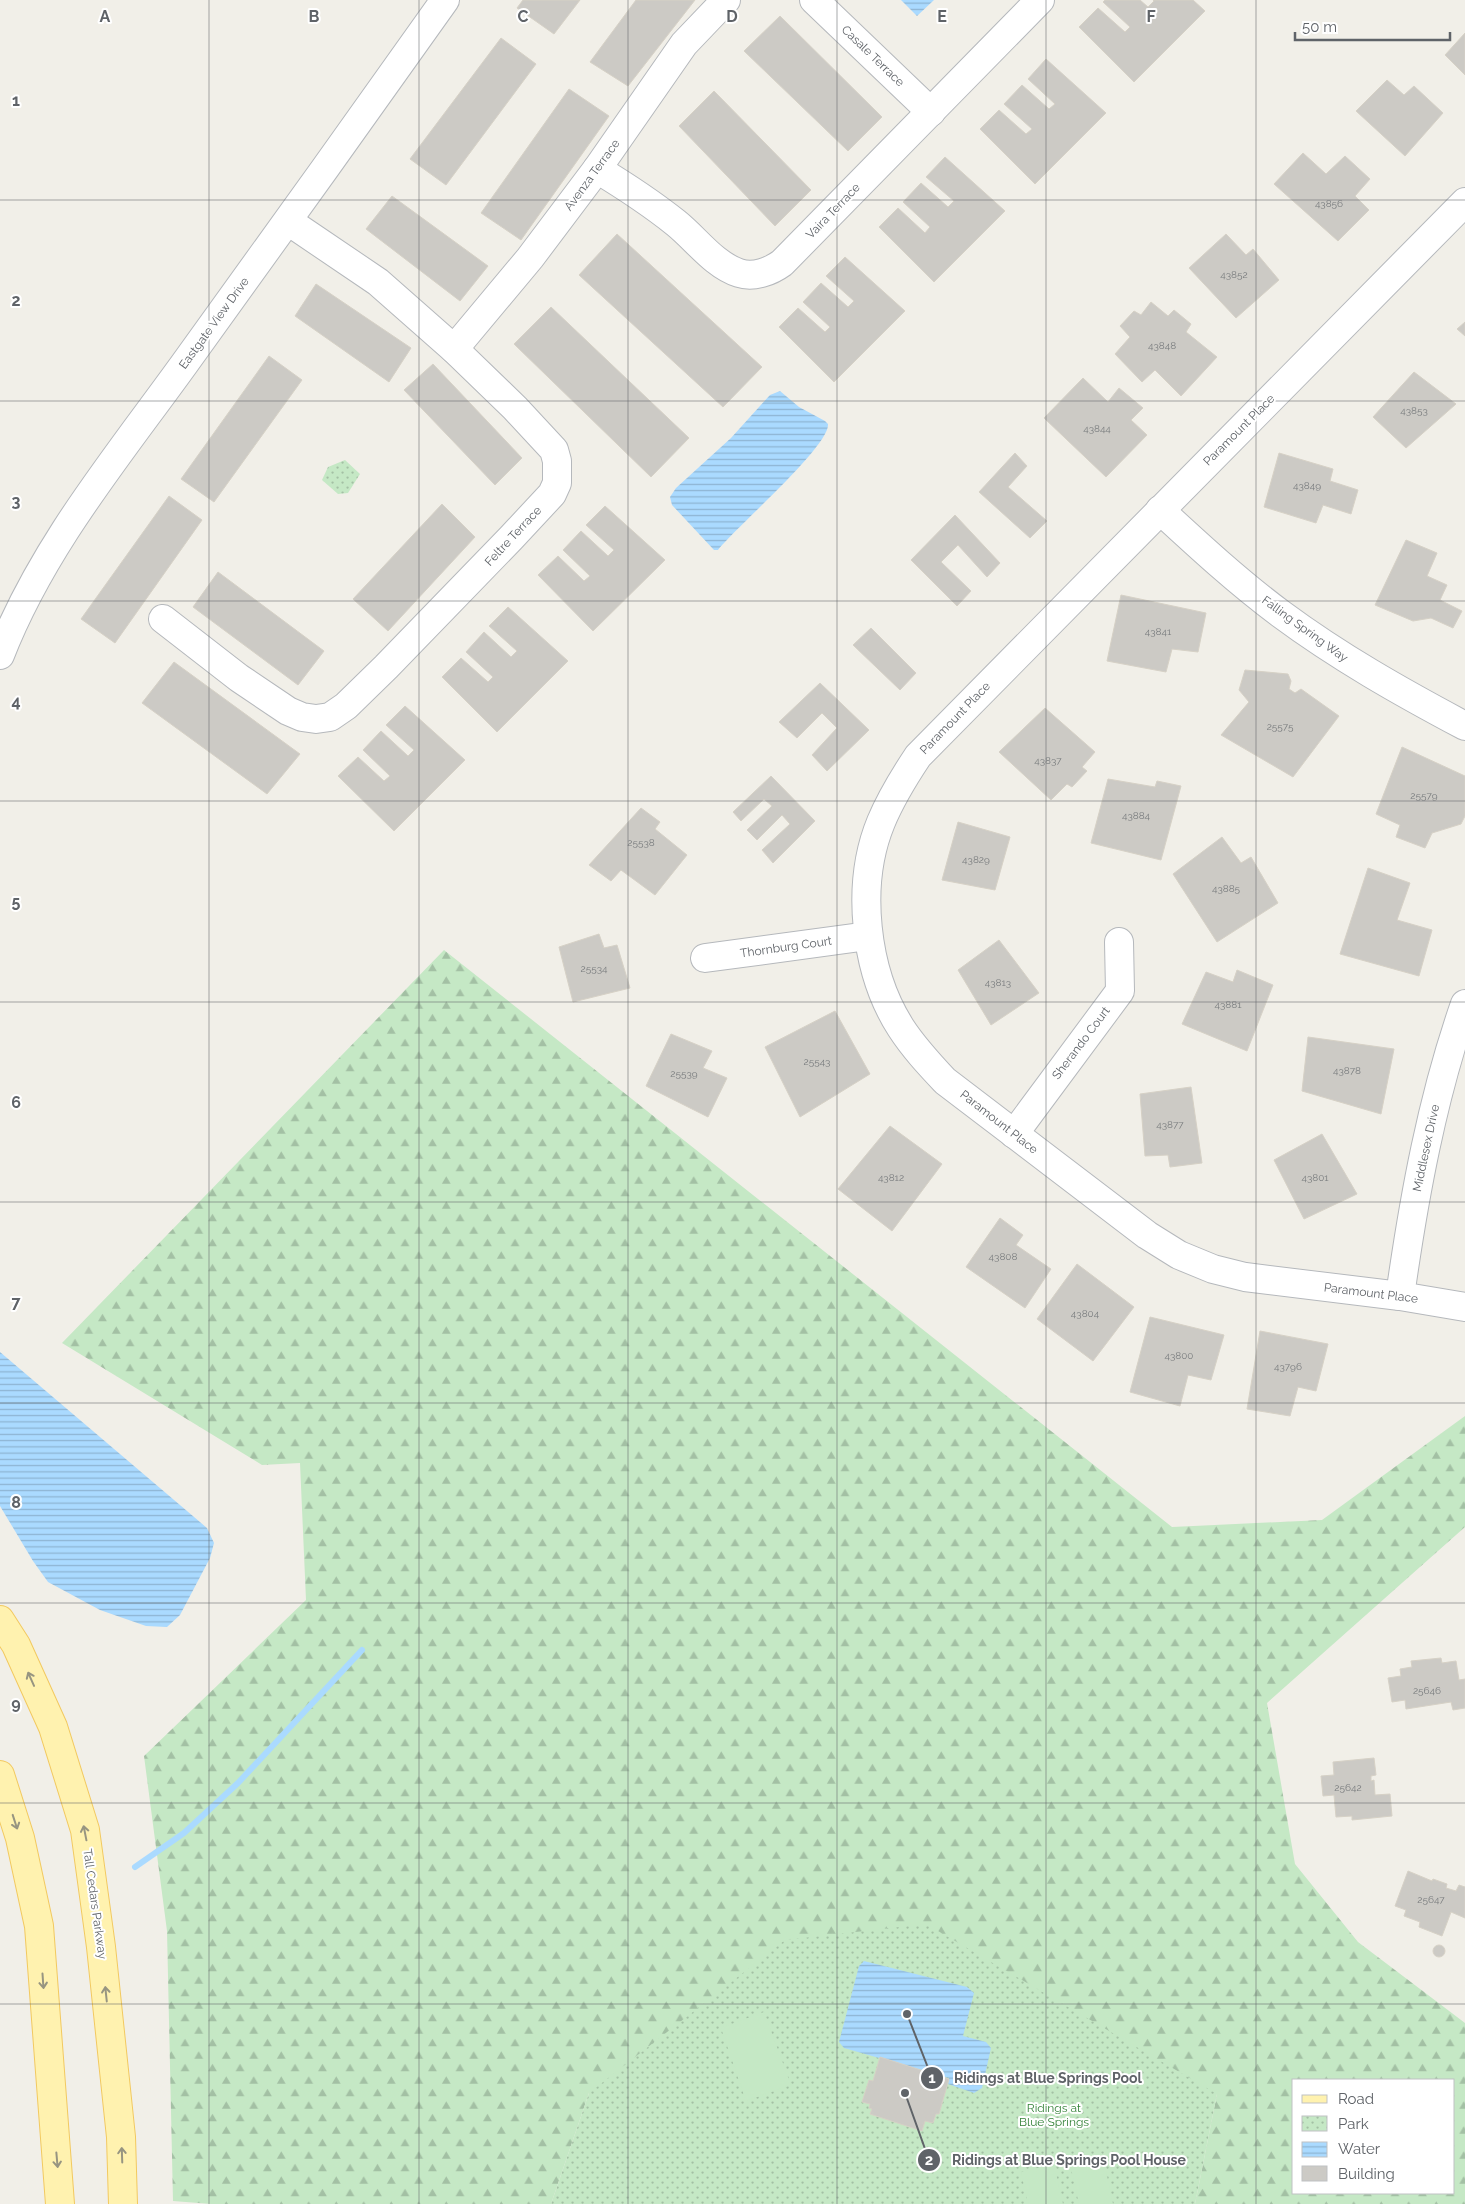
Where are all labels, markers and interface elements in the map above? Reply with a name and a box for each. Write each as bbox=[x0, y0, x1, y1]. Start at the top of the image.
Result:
text: A bbox=[100, 7, 111, 26]
text: B bbox=[309, 7, 320, 26]
text: C bbox=[518, 7, 529, 26]
text: D bbox=[726, 7, 738, 26]
text: E bbox=[937, 7, 947, 26]
text: F bbox=[1146, 7, 1156, 26]
scale bar bbox=[1295, 10, 1450, 42]
text: 50 m bbox=[1302, 18, 1337, 36]
street label: Casale Terrace bbox=[839, 23, 907, 89]
text: 1 bbox=[12, 91, 20, 110]
street label: Avenza Terrace bbox=[561, 137, 623, 213]
street label: Vaira Terrace bbox=[803, 180, 863, 242]
house number: 43856 bbox=[1315, 198, 1343, 209]
house number: 43852 bbox=[1220, 269, 1248, 280]
street label: Eastgate View Drive bbox=[176, 274, 252, 372]
text: 2 bbox=[11, 291, 21, 310]
house number: 43848 bbox=[1148, 340, 1176, 351]
street label: Paramount Place bbox=[1201, 392, 1277, 468]
house number: 43853 bbox=[1400, 405, 1428, 416]
house number: 43844 bbox=[1083, 423, 1111, 434]
house number: 43849 bbox=[1293, 480, 1321, 491]
text: 3 bbox=[12, 492, 21, 511]
street label: Feltre Terrace bbox=[482, 503, 544, 569]
street label: Falling Spring Way bbox=[1259, 593, 1351, 665]
house number: 43841 bbox=[1145, 626, 1172, 637]
street label: Paramount Place bbox=[917, 679, 993, 757]
text: 4 bbox=[11, 692, 21, 711]
house number: 25575 bbox=[1267, 721, 1294, 732]
house number: 43837 bbox=[1034, 755, 1062, 766]
house number: 25579 bbox=[1410, 790, 1438, 801]
house number: 43884 bbox=[1122, 810, 1151, 821]
house number: 25538 bbox=[627, 837, 655, 848]
house number: 43829 bbox=[962, 854, 990, 865]
house number: 43885 bbox=[1212, 883, 1241, 894]
text: 5 bbox=[12, 892, 21, 911]
street label: Thornburg Court bbox=[739, 934, 833, 960]
house number: 25534 bbox=[581, 963, 608, 974]
house number: 43813 bbox=[985, 977, 1011, 988]
house number: 43881 bbox=[1215, 999, 1242, 1010]
street label: Sherando Court bbox=[1049, 1004, 1113, 1082]
house number: 25543 bbox=[804, 1056, 830, 1067]
house number: 43878 bbox=[1333, 1065, 1361, 1076]
house number: 25539 bbox=[670, 1068, 698, 1079]
street label: Paramount Place bbox=[957, 1087, 1041, 1157]
text: 6 bbox=[11, 1093, 21, 1112]
street label: Middlesex Drive bbox=[1410, 1103, 1442, 1193]
house number: 43877 bbox=[1156, 1119, 1184, 1130]
house number: 43812 bbox=[878, 1172, 904, 1183]
house number: 43801 bbox=[1301, 1172, 1329, 1183]
house number: 43808 bbox=[989, 1251, 1017, 1262]
street label: Paramount Place bbox=[1323, 1280, 1419, 1306]
text: 7 bbox=[12, 1293, 21, 1312]
house number: 43804 bbox=[1071, 1308, 1100, 1319]
house number: 43800 bbox=[1165, 1350, 1193, 1361]
house number: 43796 bbox=[1274, 1361, 1302, 1372]
text: 8 bbox=[11, 1493, 21, 1512]
one-way arrow bbox=[26, 1672, 36, 1687]
house number: 25646 bbox=[1413, 1685, 1441, 1696]
text: 9 bbox=[11, 1694, 21, 1713]
house number: 25642 bbox=[1334, 1782, 1362, 1793]
one-way arrow bbox=[10, 1813, 20, 1829]
one-way arrow bbox=[79, 1825, 89, 1841]
street label: Tall Cedars Parkway bbox=[80, 1848, 110, 1960]
house number: 25647 bbox=[1417, 1894, 1445, 1905]
one-way arrow bbox=[38, 1973, 48, 1989]
one-way arrow bbox=[101, 1986, 111, 2002]
callout: Ridings at Blue Springs Pool bbox=[919, 2064, 1153, 2093]
text: 1 bbox=[928, 2069, 936, 2087]
text: Ridings at Blue Springs Pool bbox=[954, 2070, 1143, 2086]
legend bbox=[1292, 2079, 1455, 2194]
text: Road bbox=[1338, 2090, 1374, 2108]
park label: Ridings at Blue Springs bbox=[1019, 2101, 1089, 2129]
text: Park bbox=[1338, 2115, 1369, 2133]
text: Water bbox=[1338, 2140, 1381, 2158]
callout: Ridings at Blue Springs Pool House bbox=[917, 2145, 1196, 2174]
one-way arrow bbox=[117, 2148, 127, 2164]
one-way arrow bbox=[52, 2151, 61, 2167]
text: 2 bbox=[925, 2151, 933, 2169]
text: Ridings at Blue Springs Pool House bbox=[952, 2152, 1187, 2168]
text: Building bbox=[1338, 2165, 1395, 2183]

